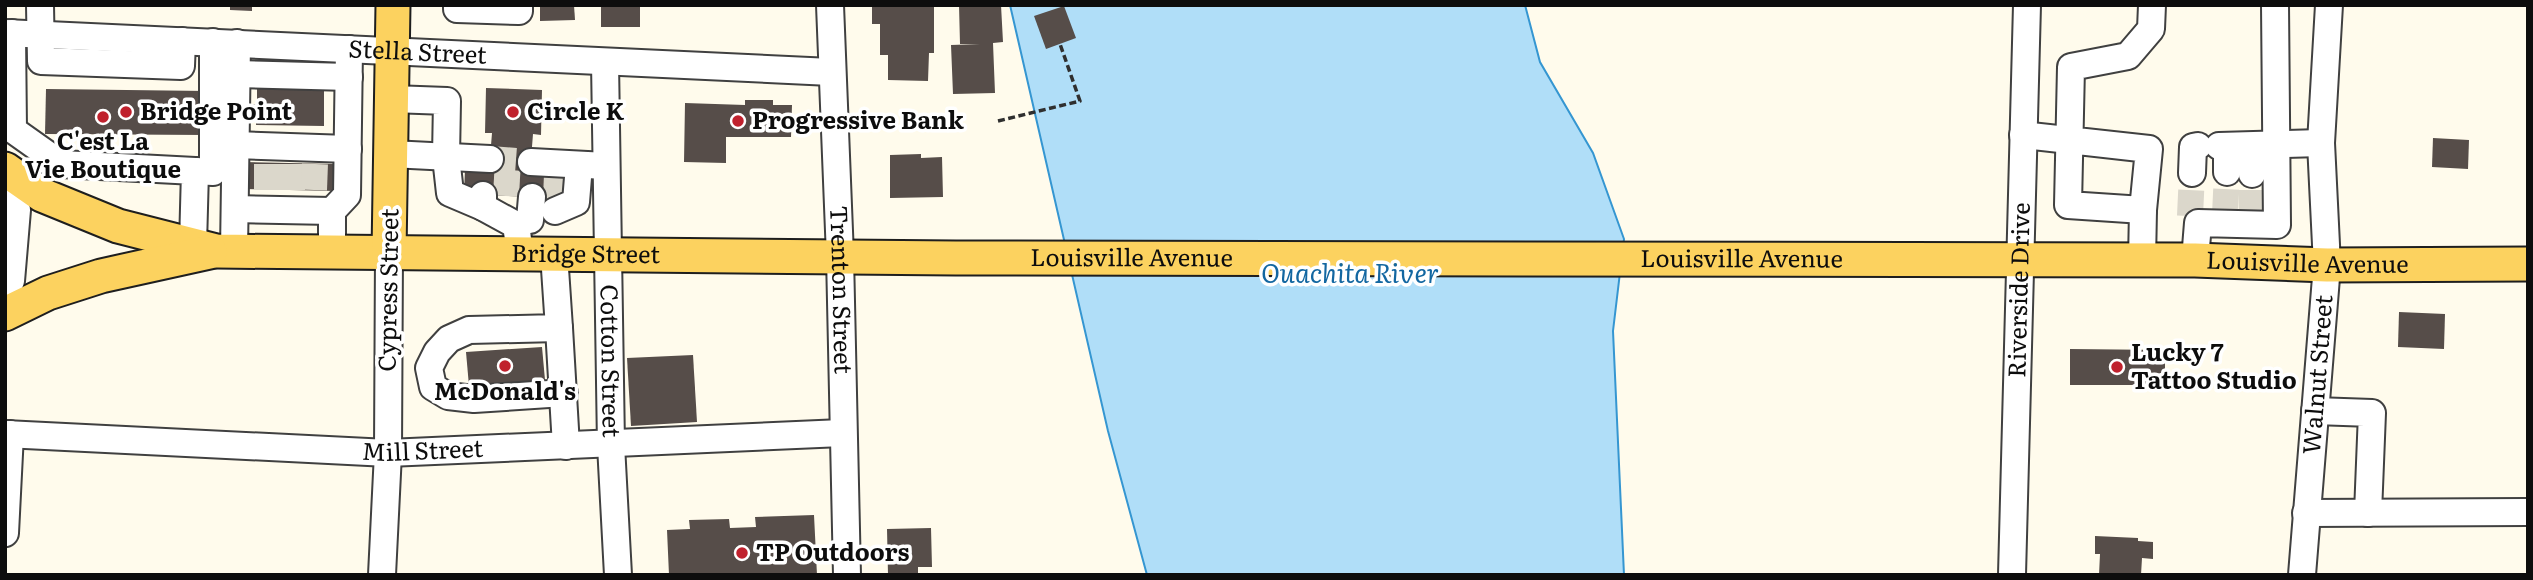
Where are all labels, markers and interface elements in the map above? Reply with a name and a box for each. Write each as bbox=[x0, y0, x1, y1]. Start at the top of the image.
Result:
street label: Stella Street bbox=[348, 29, 488, 71]
place label: Bridge Point bbox=[140, 92, 292, 127]
place label: Circle K bbox=[527, 92, 624, 127]
place label: Progressive Bank bbox=[752, 101, 965, 136]
marker: Bridge Point bbox=[118, 104, 134, 120]
marker: Circle K bbox=[505, 104, 521, 120]
marker: C'est La Vie Boutique bbox=[95, 109, 111, 125]
marker: Progressive Bank bbox=[730, 113, 746, 129]
place label: C'est La Vie Boutique bbox=[25, 122, 181, 185]
street label: Riverside Drive bbox=[1997, 202, 2037, 378]
street label: Trenton Street bbox=[823, 205, 863, 375]
street label: Cypress Street bbox=[368, 208, 405, 372]
street label: Bridge Street bbox=[511, 234, 660, 270]
street label: Louisville Avenue bbox=[1030, 238, 1233, 273]
street label: Louisville Avenue bbox=[1640, 239, 1843, 274]
street label: Louisville Avenue bbox=[2206, 240, 2409, 280]
water label: Ouachita River bbox=[1261, 252, 1439, 291]
street label: Cotton Street bbox=[593, 284, 631, 438]
street label: Walnut Street bbox=[2292, 293, 2340, 455]
place label: Lucky 7 Tattoo Studio bbox=[2131, 333, 2297, 396]
marker: McDonald's bbox=[497, 358, 513, 374]
marker: Lucky 7 Tattoo Studio bbox=[2109, 359, 2125, 375]
place label: McDonald's bbox=[434, 372, 576, 407]
street label: Mill Street bbox=[361, 429, 484, 468]
place label: TP Outdoors bbox=[756, 533, 909, 568]
marker: TP Outdoors bbox=[734, 545, 750, 561]

